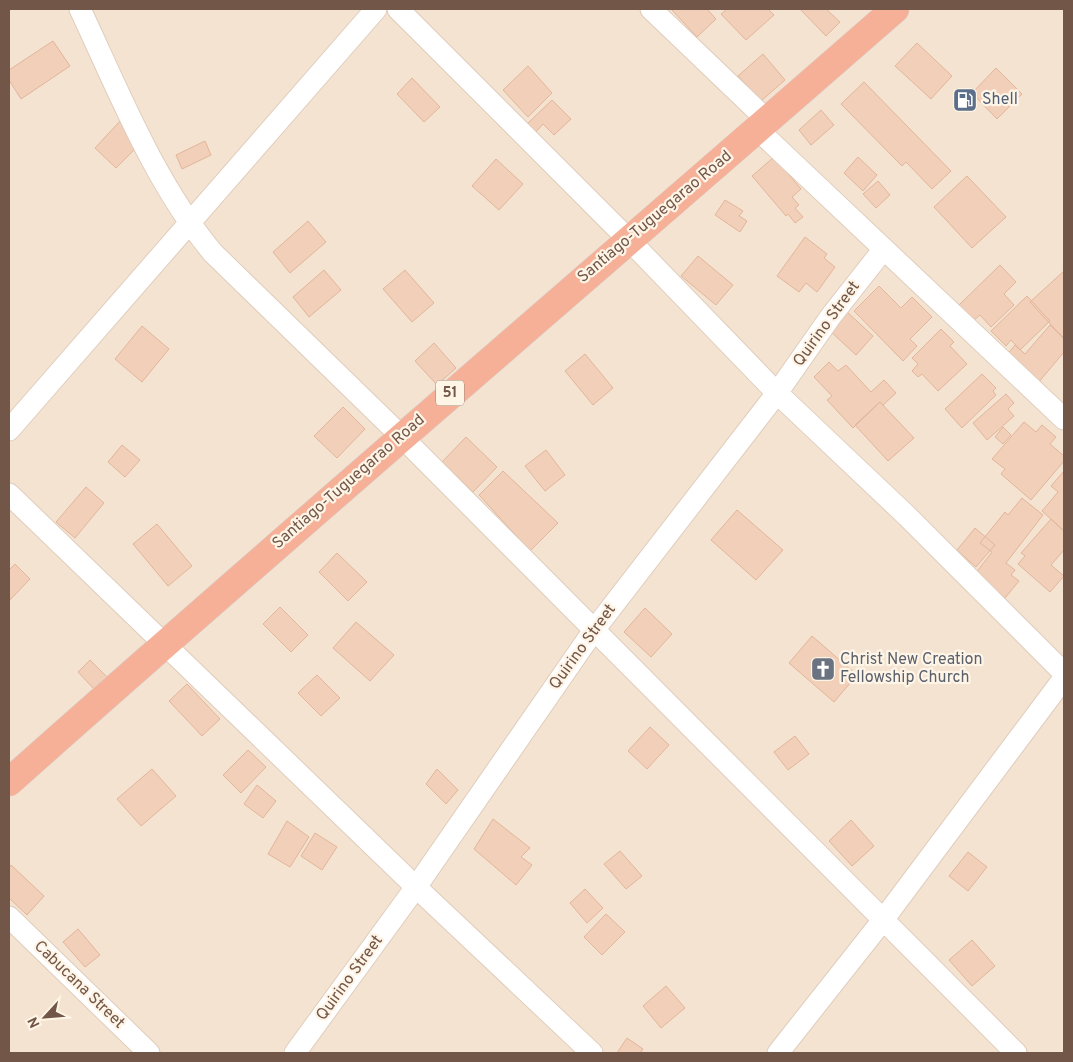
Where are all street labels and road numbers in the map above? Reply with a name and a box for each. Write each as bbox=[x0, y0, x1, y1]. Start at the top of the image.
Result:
street label: Santiago-Tuguegarao Road bbox=[574, 147, 736, 287]
street label: Quirino Street bbox=[789, 277, 865, 371]
road number: 51 bbox=[436, 380, 464, 406]
street label: Santiago-Tuguegarao Road bbox=[269, 410, 429, 554]
street label: Quirino Street bbox=[545, 600, 621, 694]
street label: Quirino Street bbox=[312, 931, 388, 1025]
street label: Cabucana Street bbox=[29, 937, 129, 1033]

